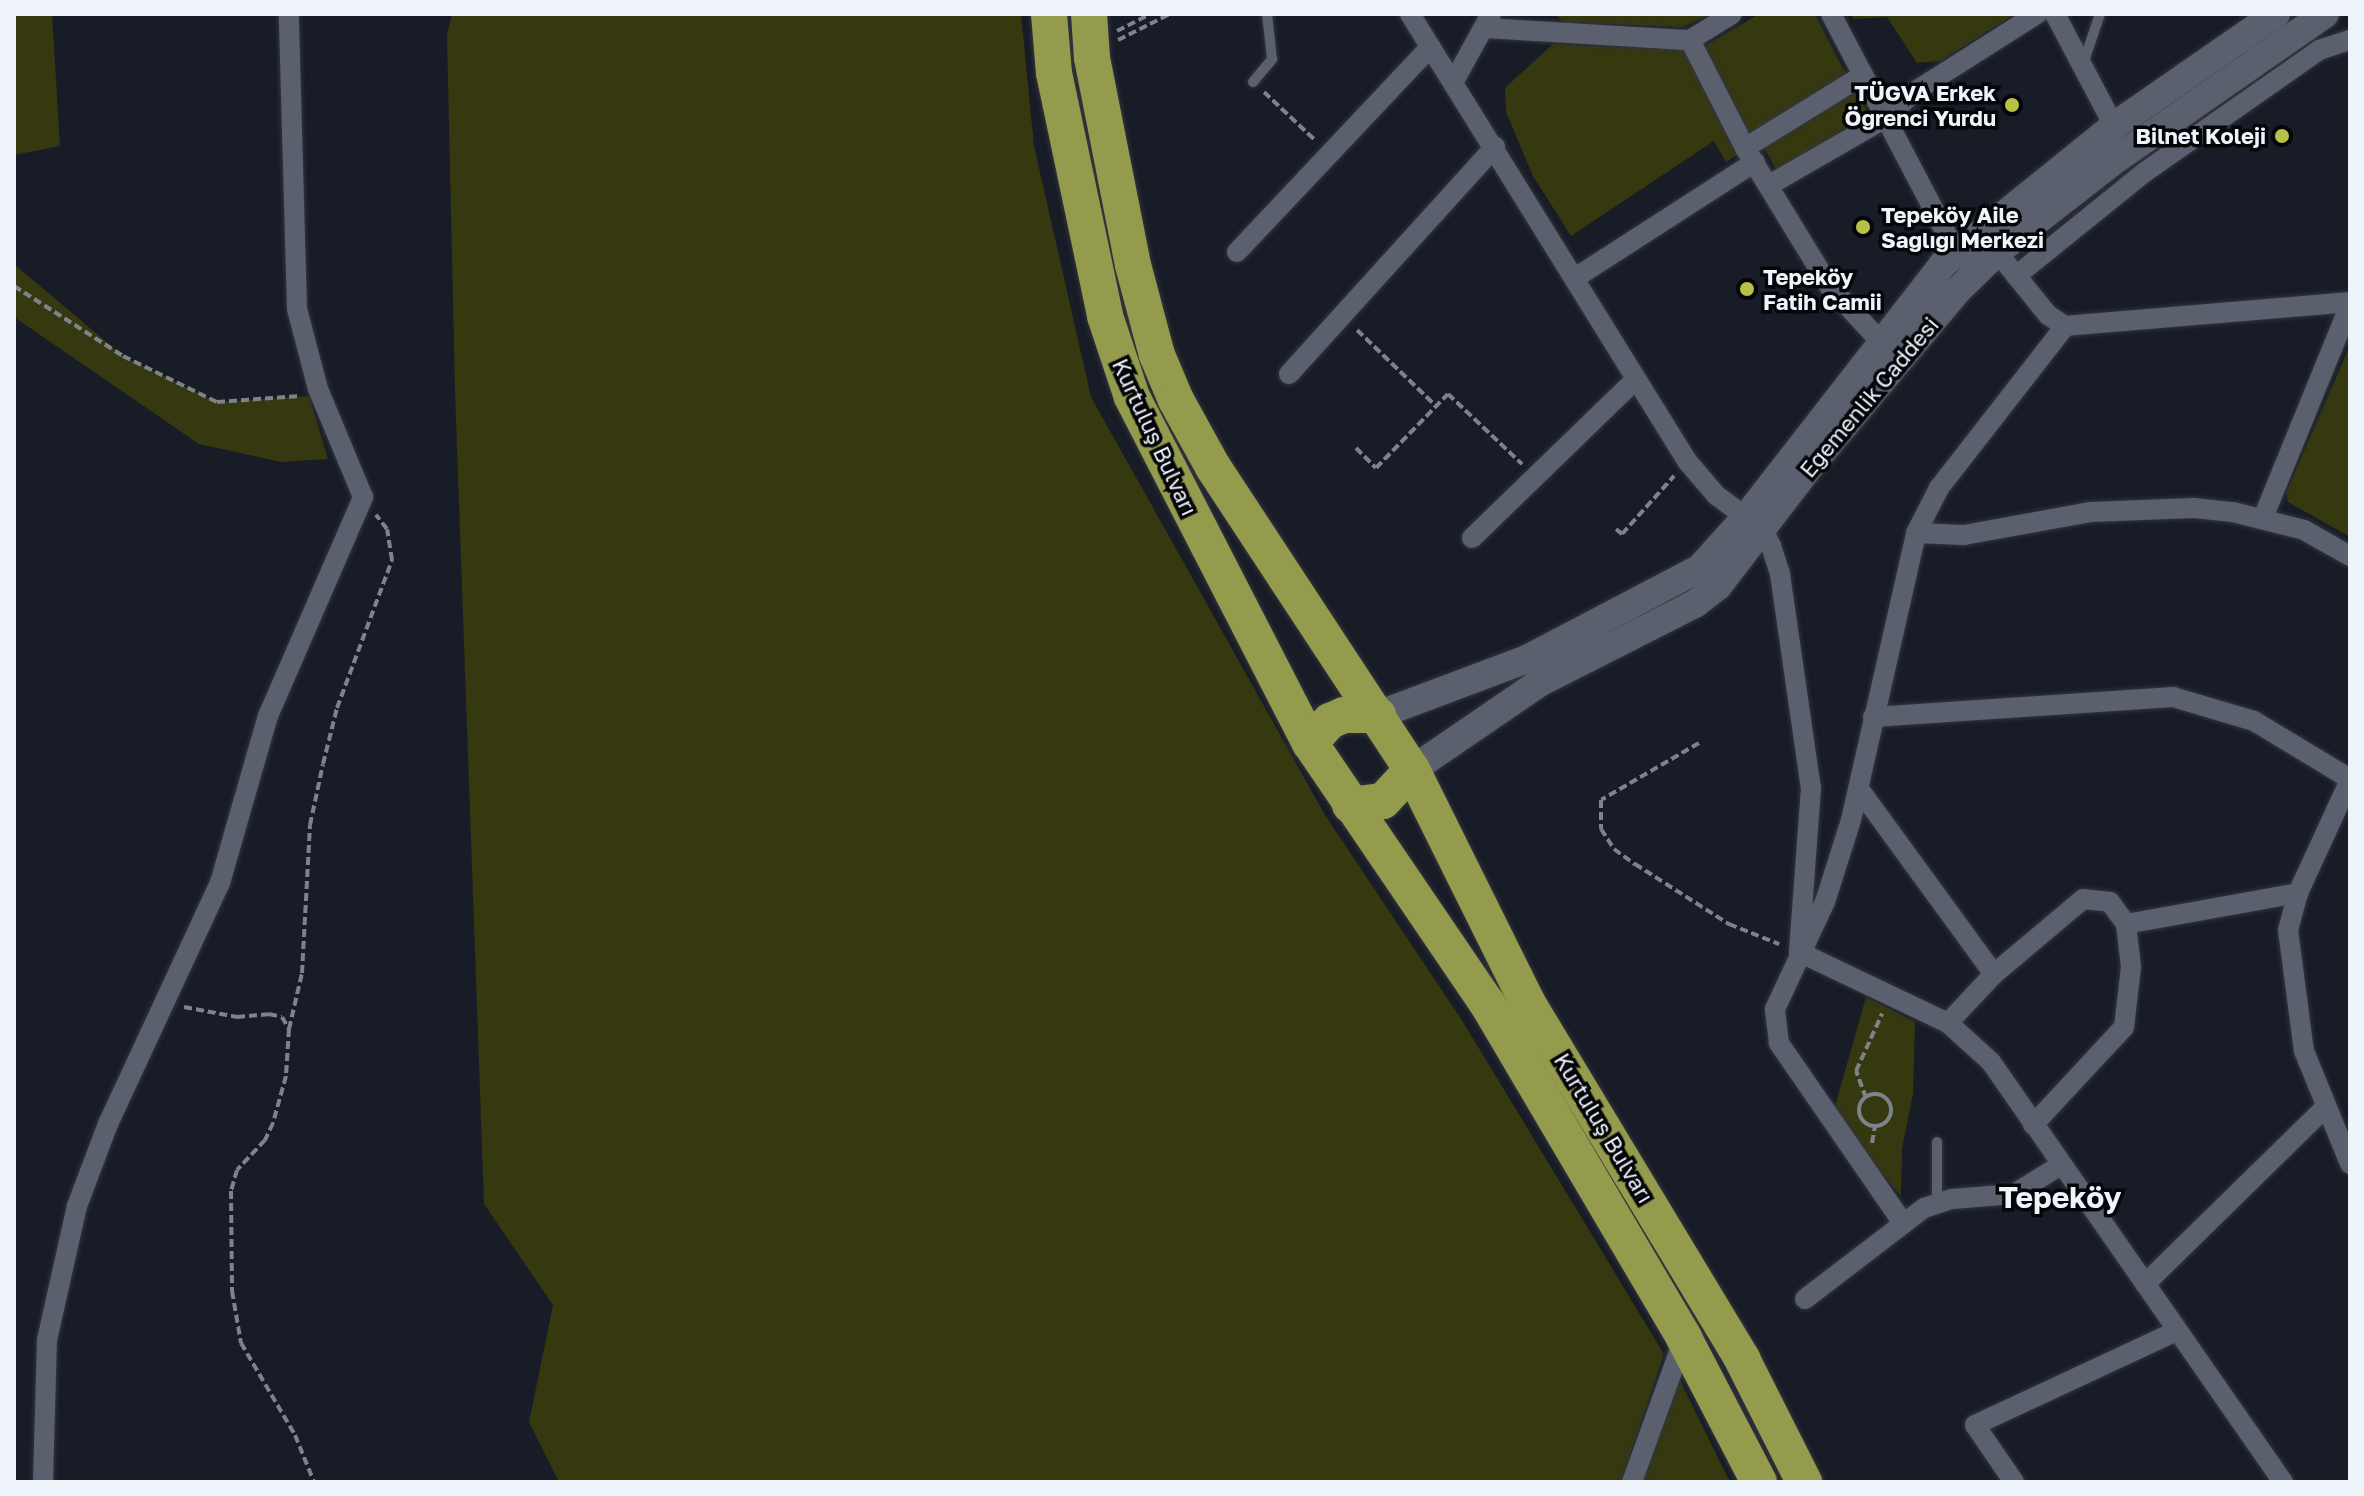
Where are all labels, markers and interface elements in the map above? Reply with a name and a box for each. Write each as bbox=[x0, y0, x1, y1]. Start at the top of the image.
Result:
place label: TÜGVA Erkek Öğrenci Yurdu bbox=[1845, 79, 1996, 130]
marker: TÜGVA Erkek Öğrenci Yurdu bbox=[2003, 96, 2021, 114]
place label: Bilnet Koleji bbox=[2136, 123, 2266, 149]
marker: Bilnet Koleji bbox=[2273, 127, 2291, 145]
place label: Tepeköy Aile Sağlığı Merkezi bbox=[1881, 201, 2044, 252]
marker: Tepeköy Aile Sağlığı Merkezi bbox=[1852, 216, 1874, 238]
place label: Tepeköy Fatih Camii bbox=[1763, 263, 1882, 314]
marker: Tepeköy Fatih Camii bbox=[1738, 280, 1756, 298]
street label: Egemenlik Caddesi bbox=[1794, 312, 1944, 482]
street label: Kurtuluş Bulvarı bbox=[1107, 354, 1203, 520]
street label: Kurtuluş Bulvarı bbox=[1549, 1048, 1659, 1208]
district label: Tepeköy bbox=[1998, 1179, 2122, 1215]

